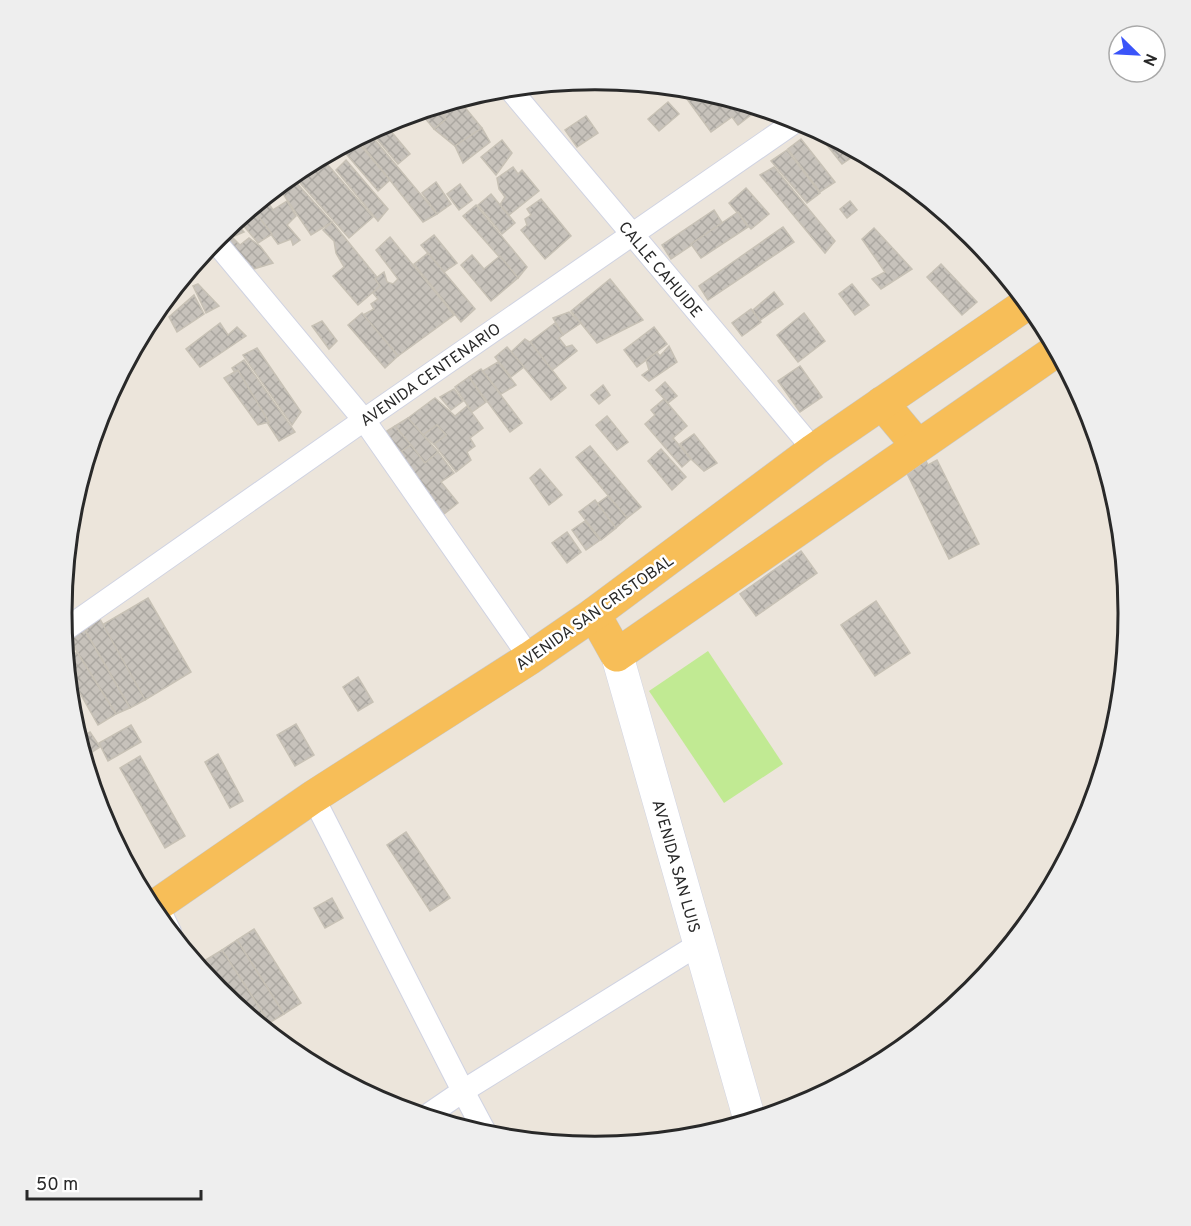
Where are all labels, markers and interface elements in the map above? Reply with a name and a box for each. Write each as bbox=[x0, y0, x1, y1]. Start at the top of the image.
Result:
north arrow bbox=[1107, 24, 1167, 84]
text: N bbox=[1137, 50, 1160, 69]
street label: CALLE CAHUIDE bbox=[613, 218, 706, 322]
street label: AVENIDA CENTENARIO bbox=[357, 320, 505, 432]
street label: AVENIDA SAN CRISTOBAL bbox=[512, 551, 678, 676]
street label: AVENIDA SAN LUIS bbox=[647, 798, 704, 935]
scale bar bbox=[27, 1163, 201, 1201]
text: 50 m bbox=[36, 1174, 78, 1197]

